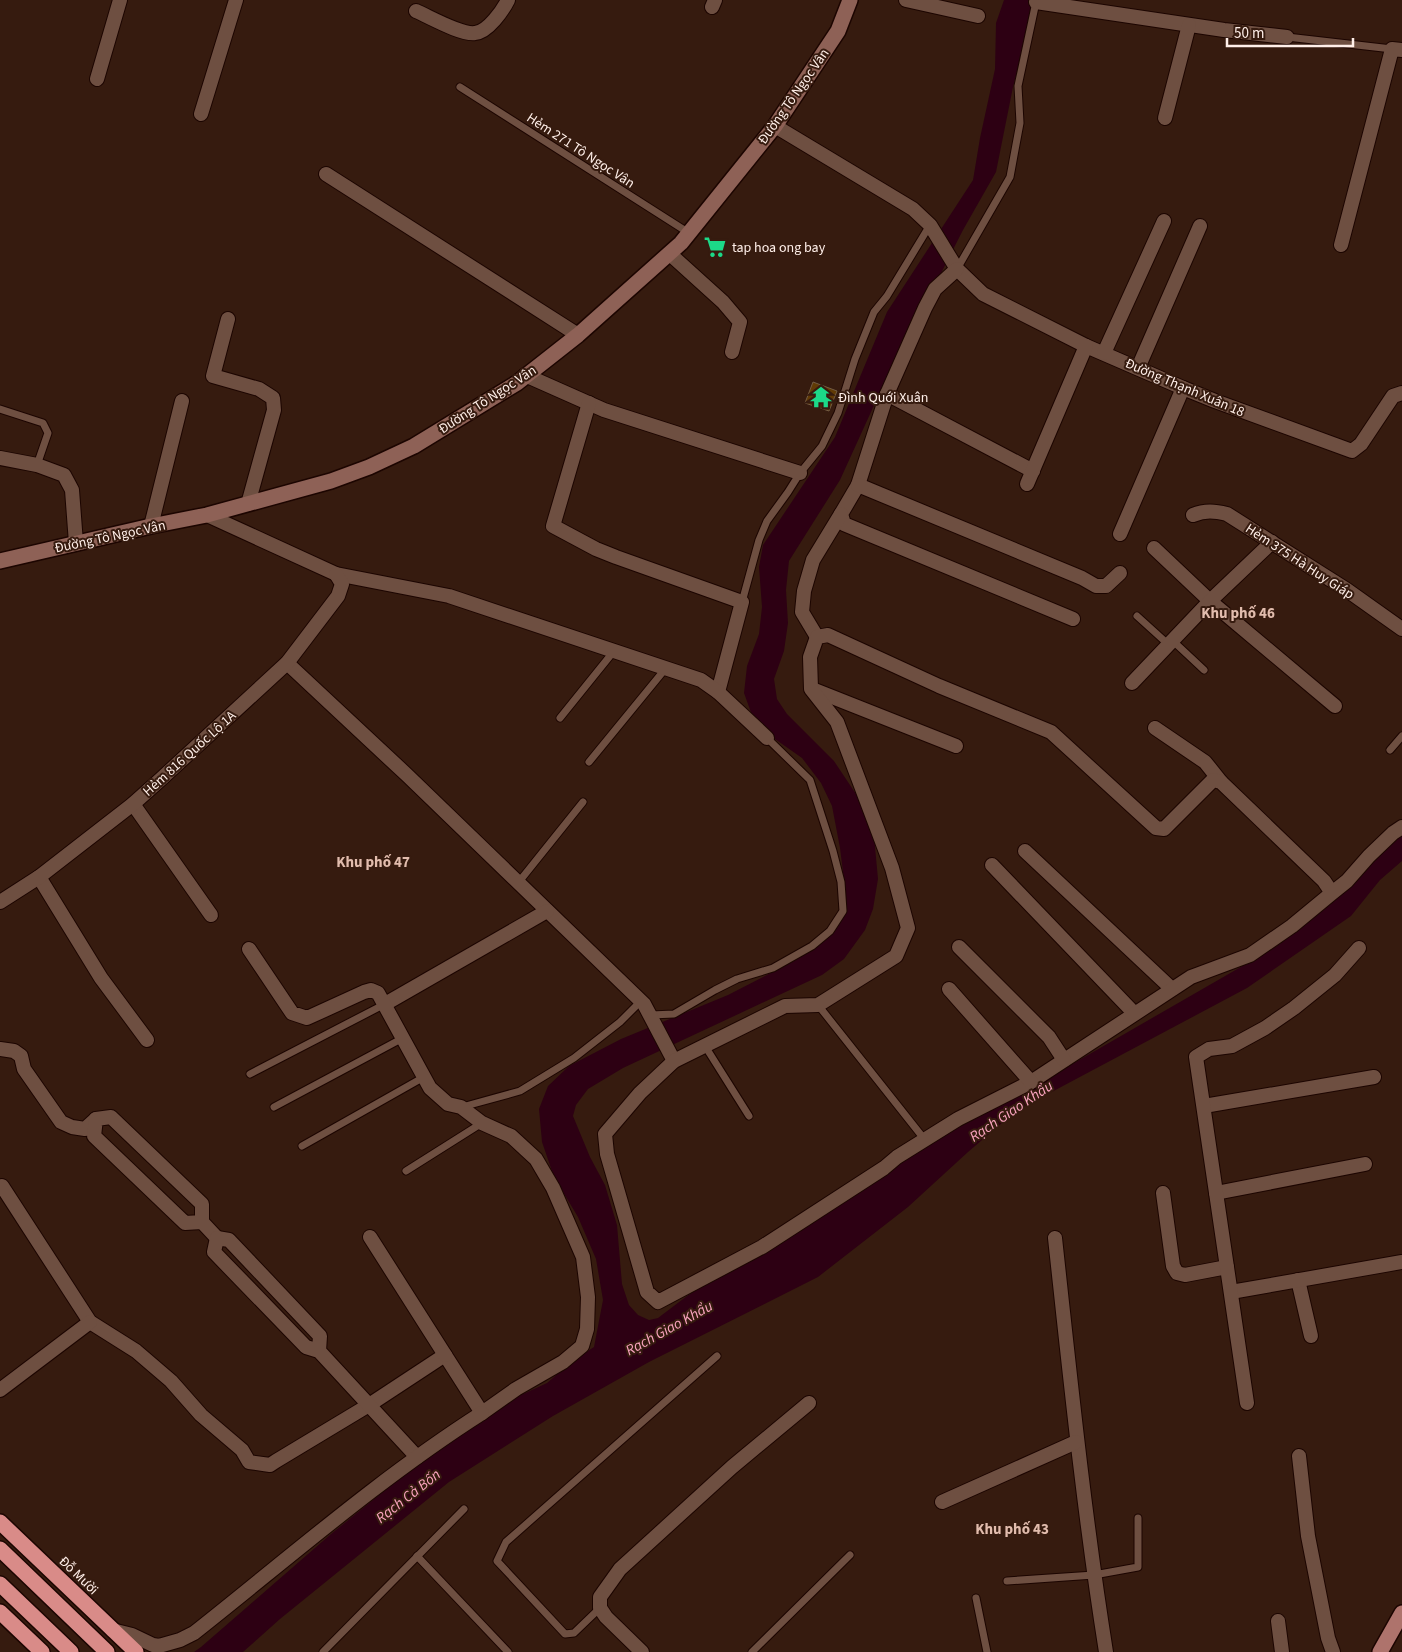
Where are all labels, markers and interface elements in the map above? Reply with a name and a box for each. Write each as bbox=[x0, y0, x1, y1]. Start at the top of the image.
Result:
scale bar bbox=[1227, 15, 1353, 47]
text: 50 m bbox=[1234, 23, 1264, 44]
street label: Đường Tô Ngọc Vân bbox=[753, 45, 834, 149]
street label: Hẻm 271 Tô Ngọc Vân bbox=[522, 108, 639, 193]
supermarket icon: tap hoa ong bay bbox=[702, 234, 728, 260]
place label: tap hoa ong bay bbox=[732, 238, 826, 258]
street label: Đường Thạnh Xuân 18 bbox=[1122, 354, 1247, 422]
street label: Đường Tô Ngọc Vân bbox=[435, 361, 540, 439]
temple icon: Đình Quới Xuân bbox=[808, 384, 834, 410]
place label: Đình Quới Xuân bbox=[838, 388, 929, 408]
street label: Đường Tô Ngọc Vân bbox=[53, 515, 167, 558]
street label: Hẻm 375 Hà Huy Giáp bbox=[1241, 519, 1358, 605]
district label: Khu phố 46 bbox=[1201, 603, 1275, 624]
street label: Hẻm 816 Quốc Lộ 1A bbox=[139, 706, 241, 801]
district label: Khu phố 47 bbox=[336, 852, 410, 873]
water label: Rạch Giao Khẩu bbox=[965, 1076, 1057, 1147]
water label: Rạch Giao Khẩu bbox=[622, 1296, 717, 1361]
water label: Rạch Cả Bốn bbox=[371, 1464, 445, 1528]
district label: Khu phố 43 bbox=[975, 1519, 1049, 1540]
street label: Đỗ Mười bbox=[54, 1552, 103, 1600]

